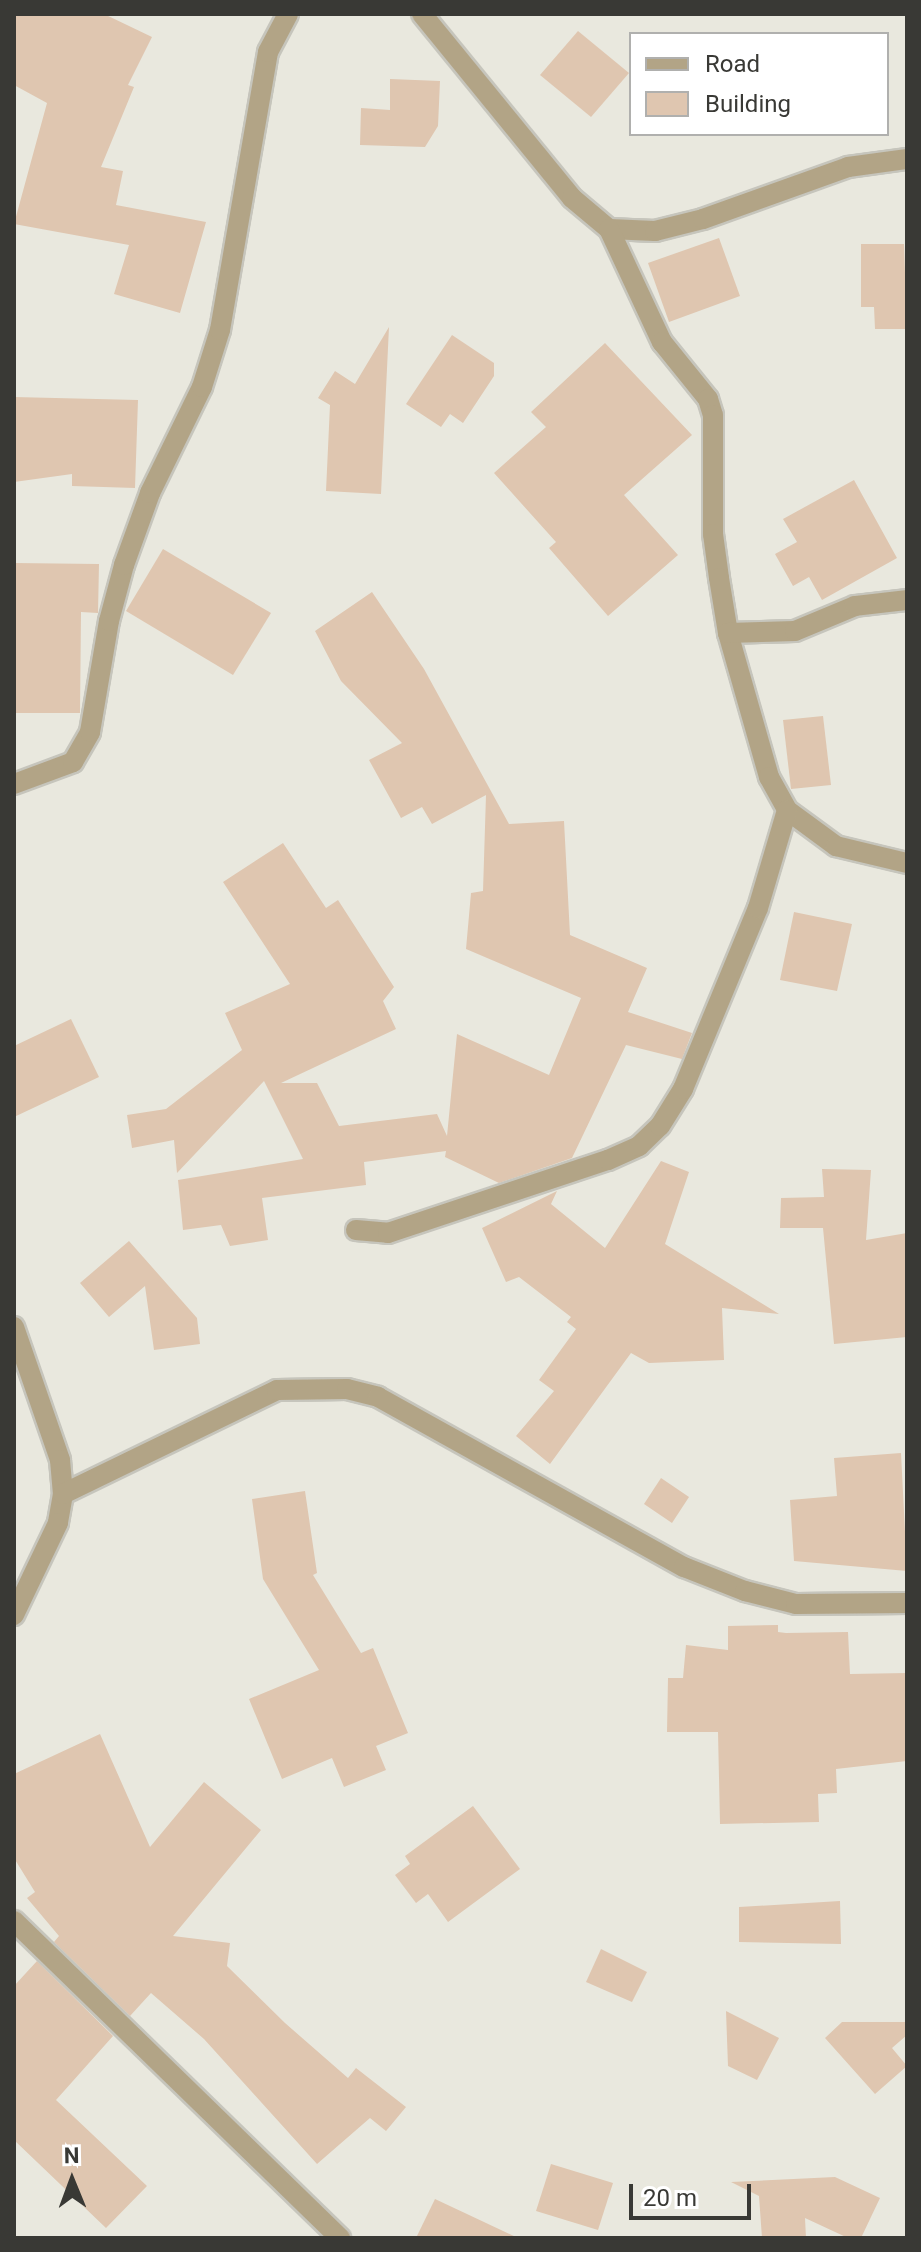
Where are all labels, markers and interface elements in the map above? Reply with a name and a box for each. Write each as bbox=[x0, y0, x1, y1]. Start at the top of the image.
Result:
legend bbox=[629, 32, 889, 136]
text: Road bbox=[705, 50, 760, 78]
text: Building bbox=[705, 90, 791, 118]
north arrow bbox=[32, 2140, 112, 2220]
text: N bbox=[64, 2143, 80, 2168]
scale bar bbox=[633, 2168, 755, 2218]
text: 20 m bbox=[643, 2184, 697, 2212]

